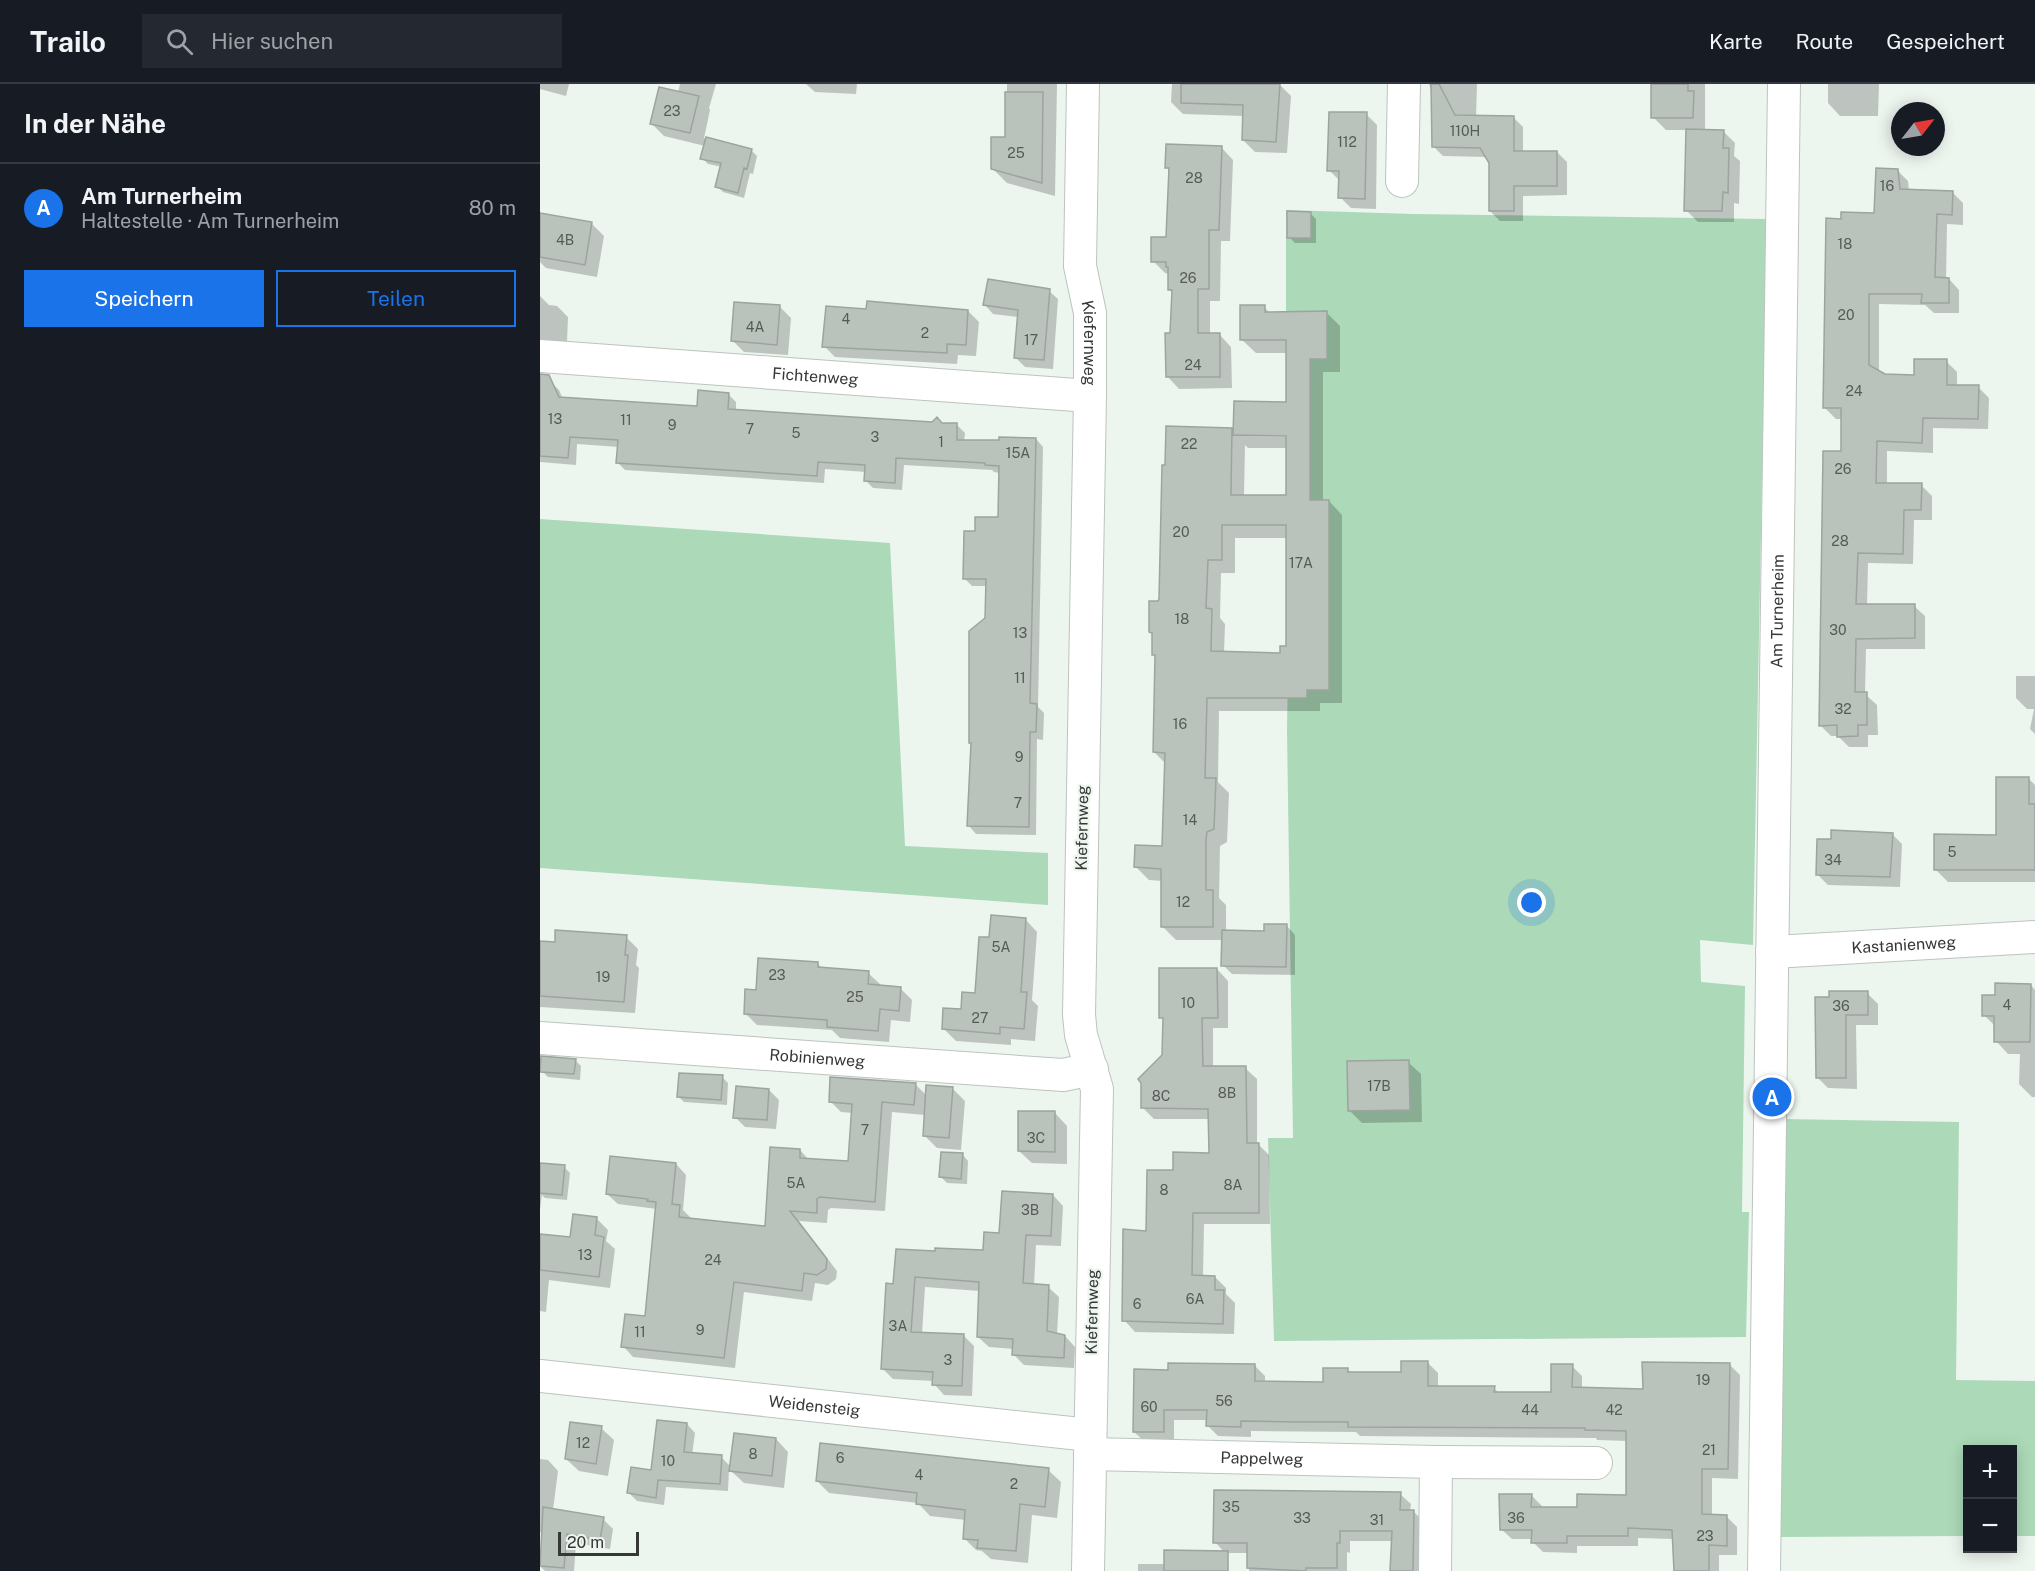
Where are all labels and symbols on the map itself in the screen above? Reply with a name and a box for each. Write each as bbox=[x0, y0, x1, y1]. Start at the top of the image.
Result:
north arrow bbox=[1891, 102, 1945, 156]
house number: 23 bbox=[663, 103, 681, 119]
house number: 110H bbox=[1450, 123, 1480, 139]
house number: 112 bbox=[1337, 134, 1357, 150]
house number: 25 bbox=[1007, 145, 1025, 161]
house number: 28 bbox=[1185, 170, 1203, 186]
house number: 16 bbox=[1880, 178, 1894, 194]
house number: 4B bbox=[556, 232, 574, 248]
house number: 18 bbox=[1838, 236, 1852, 252]
house number: 26 bbox=[1179, 270, 1197, 286]
street label: Kiefernweg bbox=[1078, 298, 1100, 386]
house number: 20 bbox=[1838, 307, 1854, 323]
house number: 4 bbox=[842, 311, 851, 327]
house number: 4A bbox=[746, 319, 764, 335]
house number: 2 bbox=[921, 325, 929, 341]
house number: 17 bbox=[1024, 332, 1038, 348]
house number: 24 bbox=[1184, 357, 1202, 373]
street label: Fichtenweg bbox=[772, 363, 859, 389]
house number: 24 bbox=[1845, 383, 1863, 399]
house number: 13 bbox=[548, 411, 562, 427]
house number: 11 bbox=[620, 412, 632, 428]
house number: 9 bbox=[668, 417, 677, 433]
house number: 7 bbox=[746, 421, 754, 437]
house number: 5 bbox=[792, 425, 801, 441]
house number: 3 bbox=[871, 429, 880, 445]
house number: 1 bbox=[938, 434, 944, 450]
house number: 22 bbox=[1181, 436, 1197, 452]
house number: 15A bbox=[1006, 445, 1030, 461]
house number: 26 bbox=[1834, 461, 1852, 477]
house number: 20 bbox=[1173, 524, 1189, 540]
house number: 28 bbox=[1831, 533, 1849, 549]
street label: Am Turnerheim bbox=[1767, 554, 1787, 668]
house number: 17A bbox=[1289, 555, 1313, 571]
house number: 18 bbox=[1175, 611, 1189, 627]
house number: 30 bbox=[1829, 622, 1847, 638]
house number: 13 bbox=[1013, 625, 1027, 641]
house number: 11 bbox=[1014, 670, 1026, 686]
house number: 32 bbox=[1834, 701, 1852, 717]
house number: 16 bbox=[1173, 716, 1187, 732]
house number: 9 bbox=[1015, 749, 1024, 765]
street label: Kiefernweg bbox=[1072, 785, 1092, 871]
house number: 7 bbox=[1014, 795, 1022, 811]
house number: 14 bbox=[1183, 812, 1197, 828]
house number: 5 bbox=[1948, 844, 1957, 860]
house number: 34 bbox=[1824, 852, 1842, 868]
your location bbox=[1517, 888, 1546, 917]
house number: 12 bbox=[1176, 894, 1190, 910]
street label: Kastanienweg bbox=[1851, 932, 1957, 957]
house number: 5A bbox=[992, 939, 1011, 955]
house number: 23 bbox=[768, 967, 786, 983]
house number: 19 bbox=[596, 969, 610, 985]
house number: 25 bbox=[846, 989, 864, 1005]
house number: 10 bbox=[1181, 995, 1195, 1011]
house number: 4 bbox=[2003, 997, 2012, 1013]
house number: 36 bbox=[1832, 998, 1850, 1014]
house number: 27 bbox=[972, 1010, 988, 1026]
street label: Robinienweg bbox=[769, 1045, 866, 1070]
pin: A bbox=[1752, 1074, 1792, 1120]
house number: 17B bbox=[1367, 1078, 1391, 1094]
house number: 8B bbox=[1218, 1085, 1236, 1101]
house number: 8C bbox=[1152, 1088, 1170, 1104]
house number: 7 bbox=[861, 1122, 869, 1138]
house number: 3C bbox=[1027, 1130, 1045, 1146]
house number: 5A bbox=[787, 1175, 806, 1191]
house number: 8A bbox=[1223, 1177, 1243, 1193]
house number: 8 bbox=[1159, 1182, 1169, 1198]
house number: 3B bbox=[1021, 1202, 1039, 1218]
house number: 13 bbox=[578, 1247, 592, 1263]
house number: 24 bbox=[704, 1252, 722, 1268]
street label: Kiefernweg bbox=[1082, 1269, 1102, 1355]
house number: 6A bbox=[1186, 1291, 1204, 1307]
house number: 6 bbox=[1133, 1296, 1142, 1312]
house number: 3A bbox=[889, 1318, 907, 1334]
house number: 9 bbox=[696, 1322, 705, 1338]
house number: 11 bbox=[634, 1324, 646, 1340]
house number: 3 bbox=[944, 1352, 953, 1368]
house number: 19 bbox=[1696, 1372, 1710, 1388]
street label: Weidensteig bbox=[768, 1391, 861, 1420]
house number: 56 bbox=[1215, 1393, 1233, 1409]
house number: 60 bbox=[1140, 1399, 1158, 1415]
house number: 44 bbox=[1521, 1402, 1539, 1418]
house number: 42 bbox=[1605, 1402, 1623, 1418]
house number: 12 bbox=[576, 1435, 590, 1451]
house number: 21 bbox=[1702, 1442, 1716, 1458]
house number: 8 bbox=[748, 1446, 758, 1462]
street label: Pappelweg bbox=[1220, 1448, 1304, 1468]
house number: 6 bbox=[836, 1450, 845, 1466]
house number: 10 bbox=[661, 1453, 675, 1469]
house number: 4 bbox=[915, 1467, 924, 1483]
house number: 2 bbox=[1010, 1476, 1018, 1492]
house number: 35 bbox=[1222, 1499, 1240, 1515]
house number: 33 bbox=[1293, 1510, 1311, 1526]
house number: 36 bbox=[1507, 1510, 1525, 1526]
house number: 31 bbox=[1370, 1512, 1384, 1528]
house number: 23 bbox=[1696, 1528, 1714, 1544]
scale bar bbox=[558, 1529, 639, 1556]

